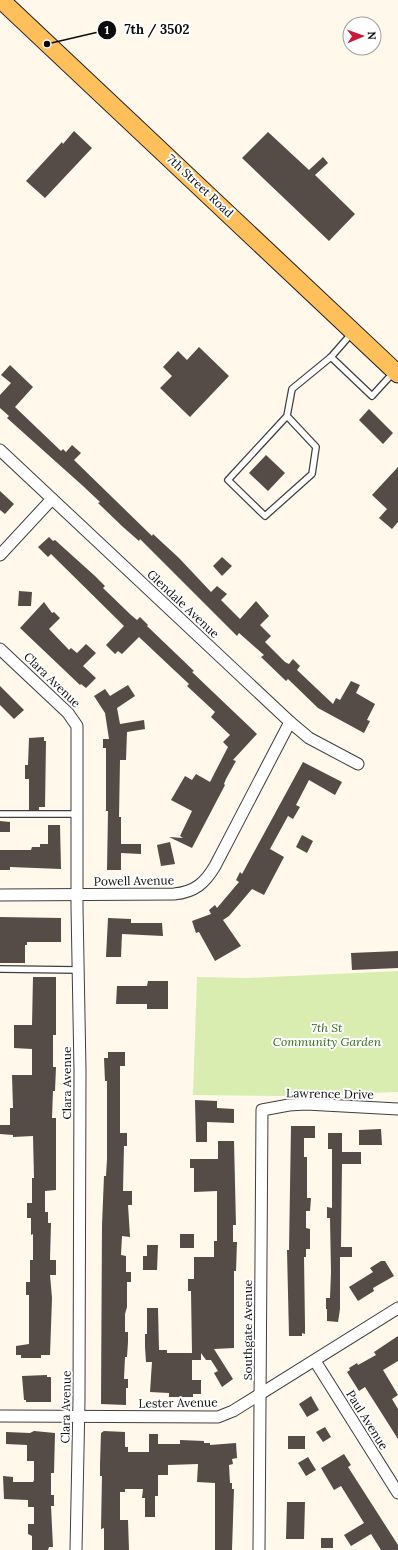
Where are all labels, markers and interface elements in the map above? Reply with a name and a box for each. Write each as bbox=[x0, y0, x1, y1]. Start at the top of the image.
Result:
north arrow bbox=[342, 16, 382, 56]
callout: 7th / 3502 bbox=[97, 17, 198, 42]
text: 7th / 3502 bbox=[125, 21, 190, 38]
text: 1 bbox=[105, 22, 110, 37]
text: N bbox=[365, 31, 379, 41]
street label: 7th Street Road bbox=[164, 151, 237, 220]
street label: Glendale Avenue bbox=[144, 566, 223, 641]
street label: Clara Avenue bbox=[21, 649, 84, 711]
street label: Powell Avenue bbox=[94, 872, 175, 889]
park label: 7th St Community Garden bbox=[273, 1020, 382, 1049]
street label: Clara Avenue bbox=[59, 1046, 74, 1120]
street label: Lawrence Drive bbox=[286, 1085, 374, 1102]
street label: Southgate Avenue bbox=[240, 1279, 255, 1380]
street label: Clara Avenue bbox=[57, 1370, 74, 1444]
street label: Paul Avenue bbox=[343, 1387, 392, 1453]
street label: Lester Avenue bbox=[138, 1394, 218, 1411]

